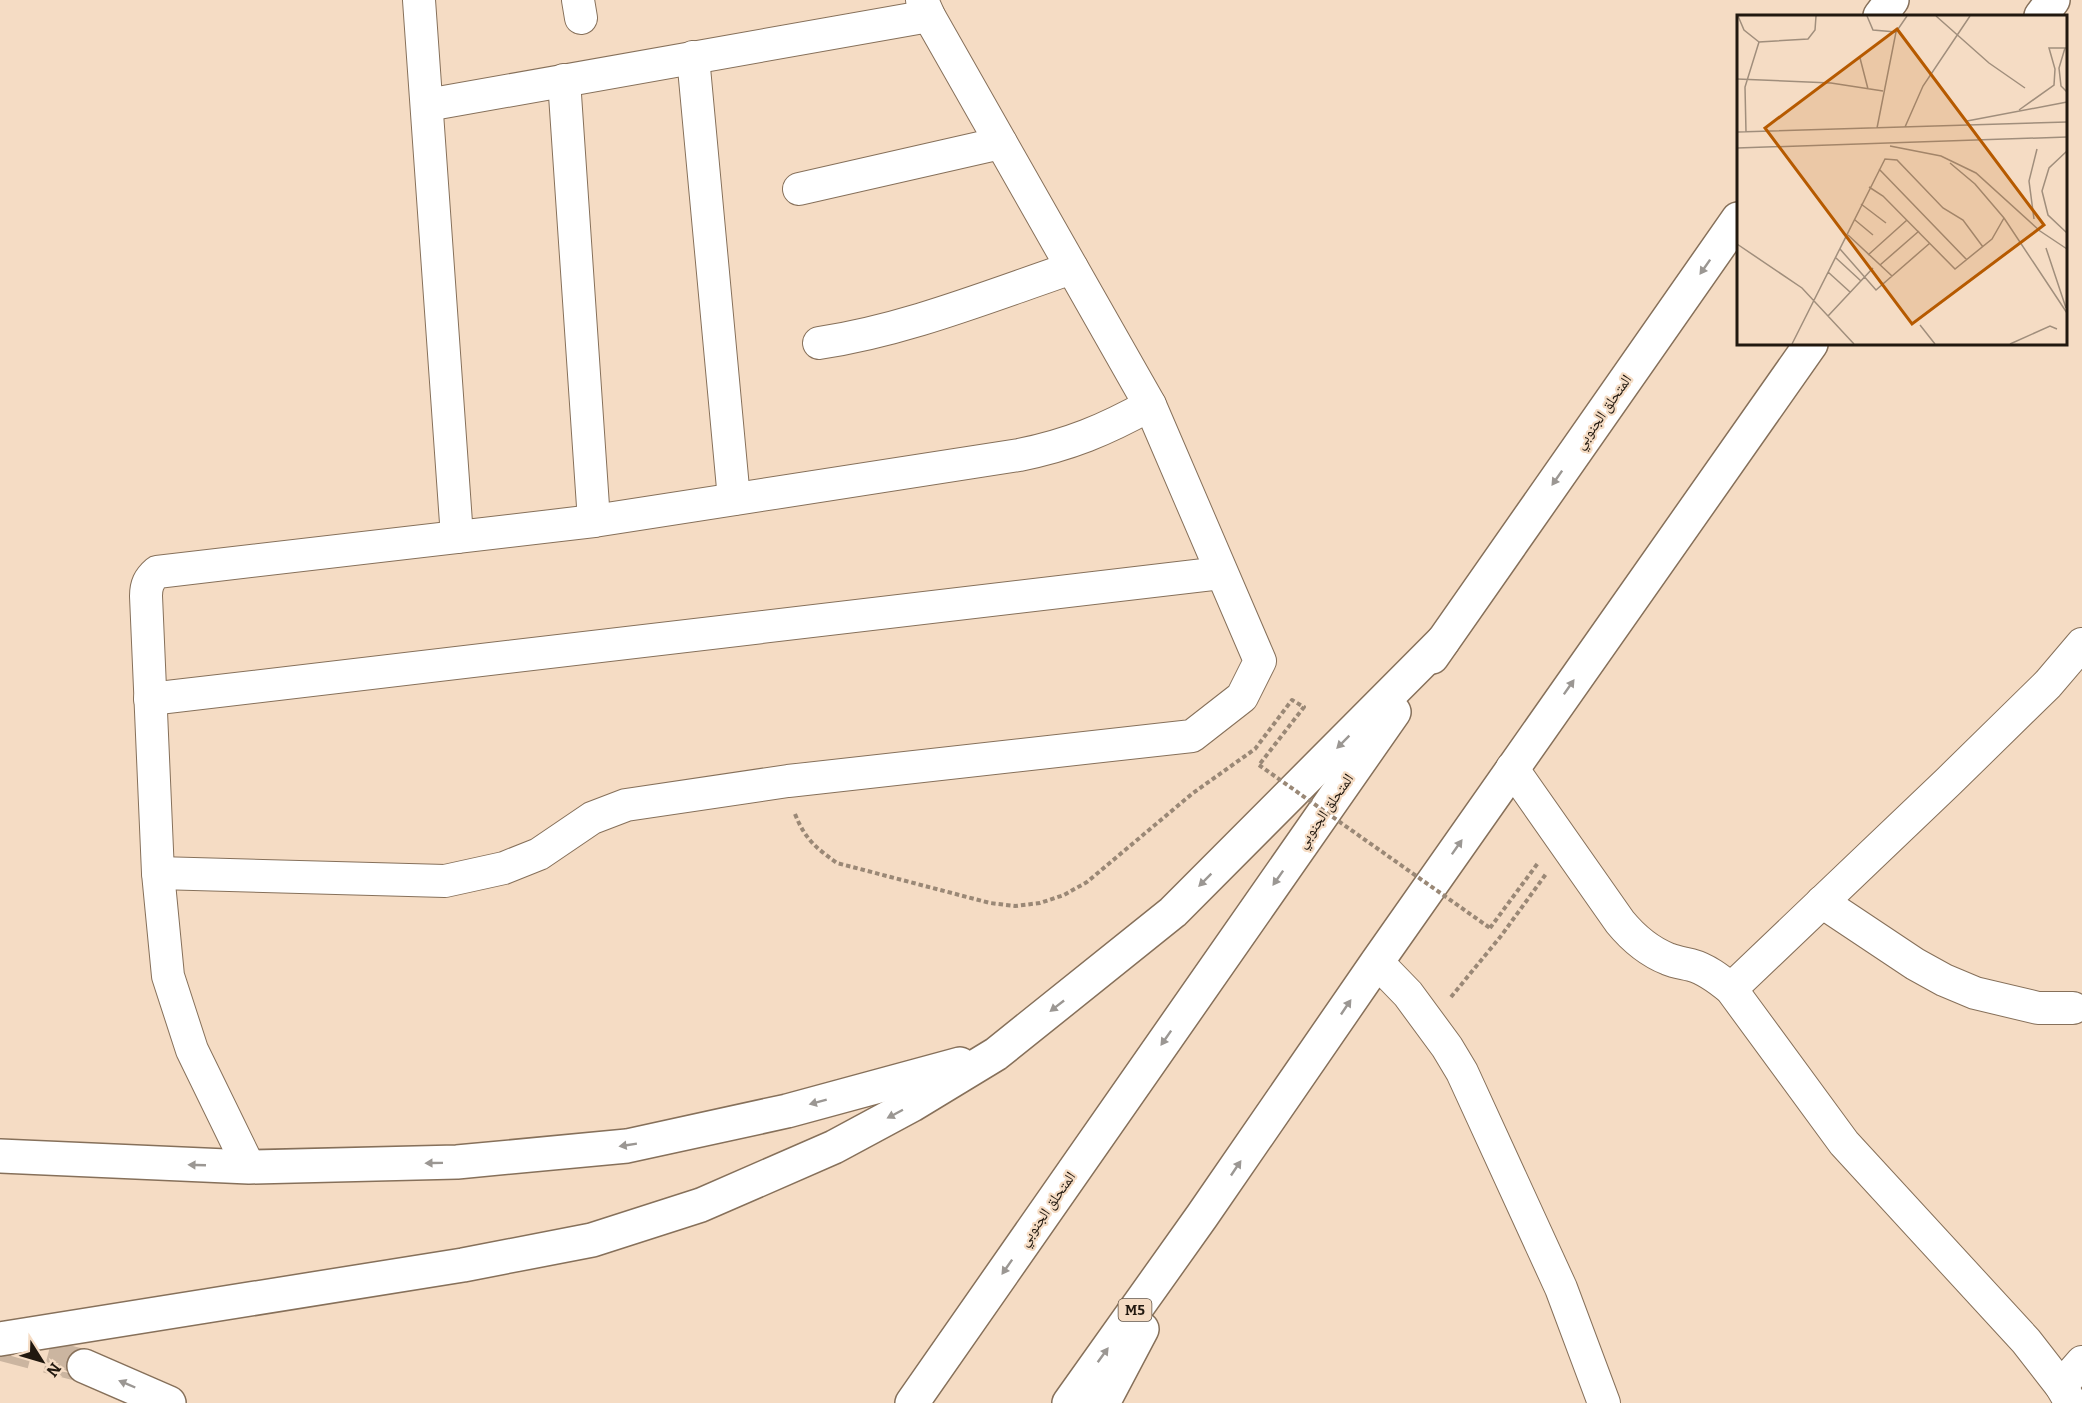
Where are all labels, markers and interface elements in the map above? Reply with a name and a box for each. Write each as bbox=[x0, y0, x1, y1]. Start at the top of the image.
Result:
inset map bbox=[1737, 15, 2067, 345]
one-way arrow bbox=[1699, 258, 1711, 274]
street label: المتحلق الجنوبي bbox=[1571, 371, 1638, 454]
one-way arrow bbox=[1551, 470, 1563, 486]
one-way arrow bbox=[1563, 680, 1575, 696]
one-way arrow bbox=[1336, 734, 1350, 748]
street label: المتحلق الجنوبي bbox=[1293, 770, 1360, 853]
one-way arrow bbox=[1451, 839, 1463, 855]
one-way arrow bbox=[1272, 870, 1284, 886]
one-way arrow bbox=[1199, 872, 1213, 886]
one-way arrow bbox=[1340, 999, 1351, 1015]
one-way arrow bbox=[1049, 1000, 1065, 1013]
one-way arrow bbox=[1160, 1030, 1172, 1046]
one-way arrow bbox=[809, 1098, 827, 1108]
one-way arrow bbox=[887, 1109, 904, 1119]
one-way arrow bbox=[618, 1141, 637, 1150]
one-way arrow bbox=[424, 1158, 443, 1167]
one-way arrow bbox=[1230, 1159, 1241, 1176]
one-way arrow bbox=[187, 1160, 206, 1169]
street label: المتحلق الجنوبي bbox=[1015, 1168, 1082, 1251]
one-way arrow bbox=[1002, 1259, 1013, 1275]
road number: M5 bbox=[1118, 1299, 1152, 1321]
north arrow bbox=[12, 1331, 72, 1391]
one-way arrow bbox=[1096, 1348, 1108, 1363]
text: N bbox=[42, 1359, 65, 1380]
one-way arrow bbox=[118, 1379, 136, 1388]

